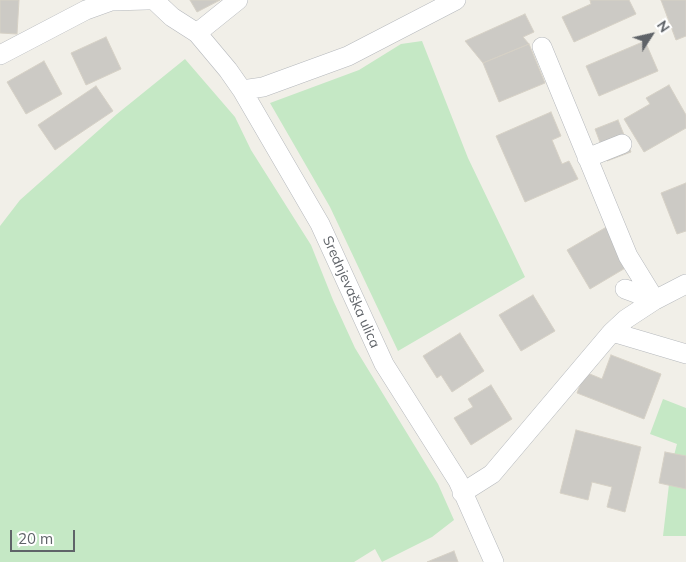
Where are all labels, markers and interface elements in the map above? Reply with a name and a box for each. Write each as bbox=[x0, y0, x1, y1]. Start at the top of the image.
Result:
north arrow bbox=[626, 10, 676, 60]
text: N bbox=[653, 17, 674, 36]
street label: Srednjevaška ulica bbox=[319, 233, 383, 351]
scale bar bbox=[12, 520, 78, 552]
text: 20 m bbox=[18, 529, 53, 548]

